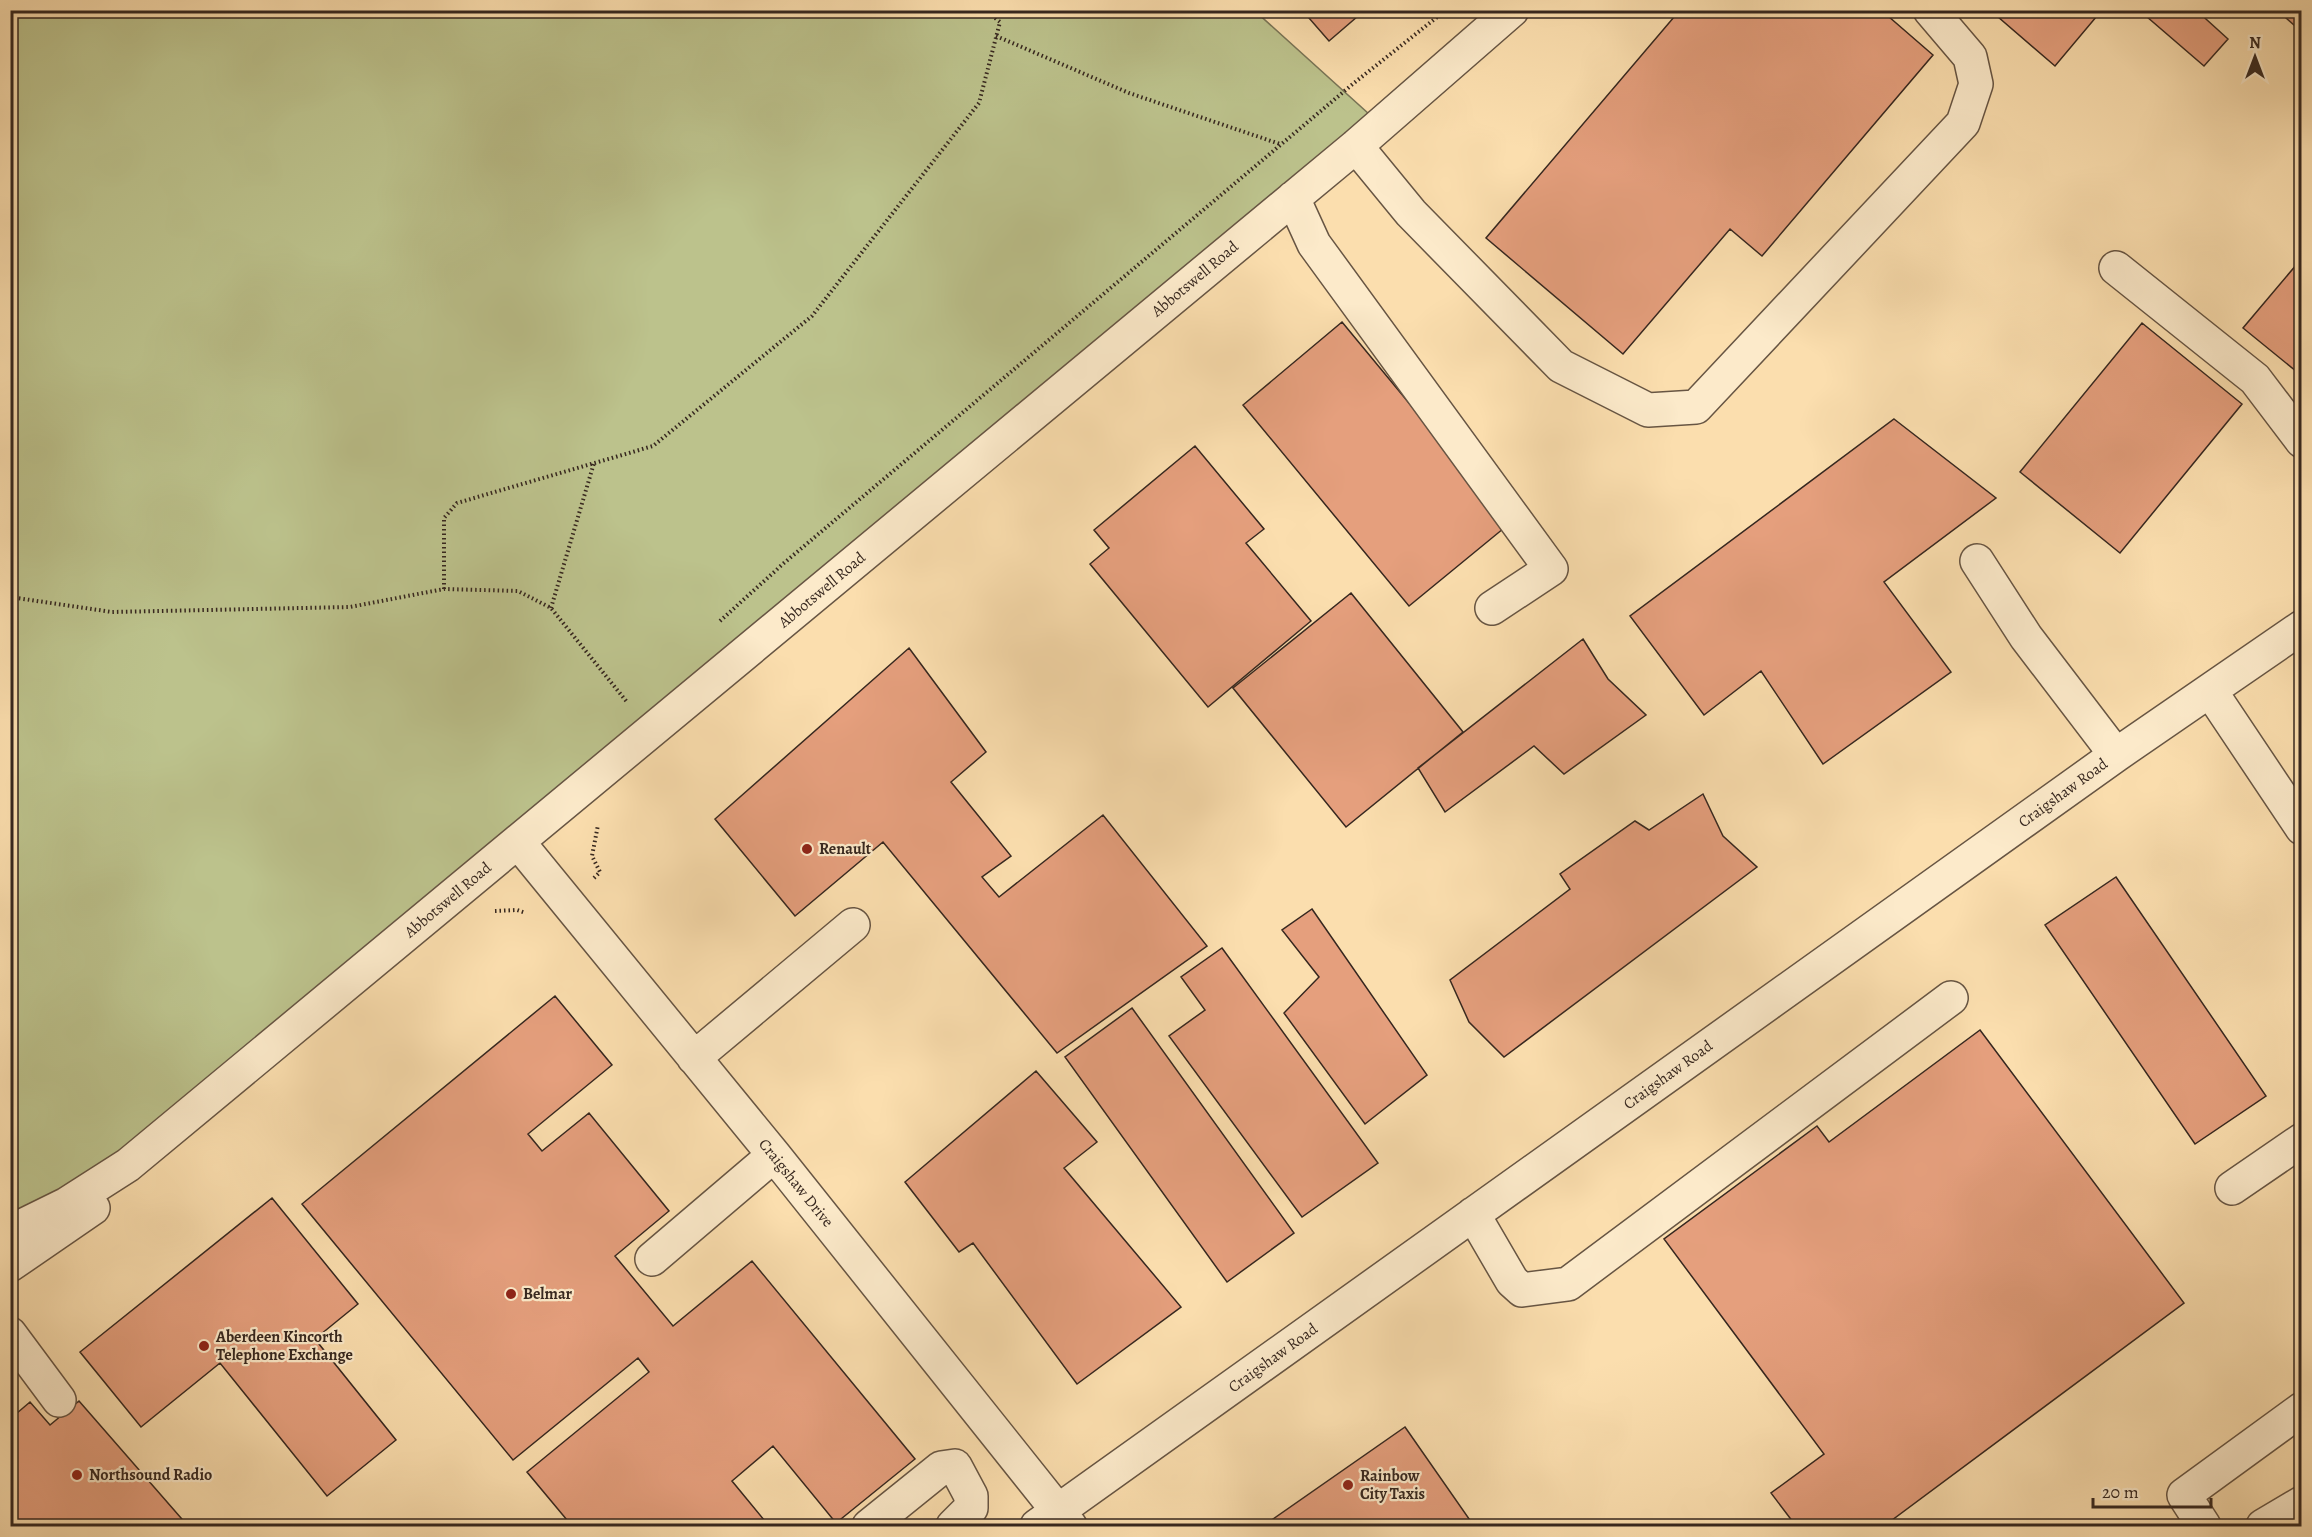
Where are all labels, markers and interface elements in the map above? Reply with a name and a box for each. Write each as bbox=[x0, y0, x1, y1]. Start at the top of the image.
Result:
north arrow bbox=[2225, 27, 2285, 87]
text: N bbox=[2249, 32, 2261, 54]
street label: Abbotswell Road bbox=[1146, 236, 1244, 323]
street label: Abbotswell Road bbox=[773, 547, 871, 634]
street label: Craigshaw Road bbox=[2014, 753, 2112, 833]
place label: Renault bbox=[819, 838, 872, 860]
marker: Renault bbox=[800, 842, 814, 856]
street label: Abbotswell Road bbox=[399, 857, 497, 944]
street label: Craigshaw Road bbox=[1619, 1035, 1717, 1115]
street label: Craigshaw Drive bbox=[753, 1134, 839, 1232]
place label: Belmar bbox=[523, 1283, 573, 1305]
marker: Belmar bbox=[504, 1287, 518, 1301]
street label: Craigshaw Road bbox=[1224, 1318, 1322, 1398]
place label: Aberdeen Kincorth Telephone Exchange bbox=[215, 1326, 353, 1366]
marker: Aberdeen Kincorth Telephone Exchange bbox=[197, 1339, 211, 1353]
place label: Northsound Radio bbox=[89, 1464, 212, 1486]
place label: Rainbow City Taxis bbox=[1360, 1465, 1425, 1505]
marker: Northsound Radio bbox=[70, 1468, 84, 1482]
scale bar bbox=[2093, 1471, 2212, 1509]
marker: Rainbow City Taxis bbox=[1341, 1478, 1355, 1492]
text: 20 m bbox=[2102, 1480, 2139, 1504]

